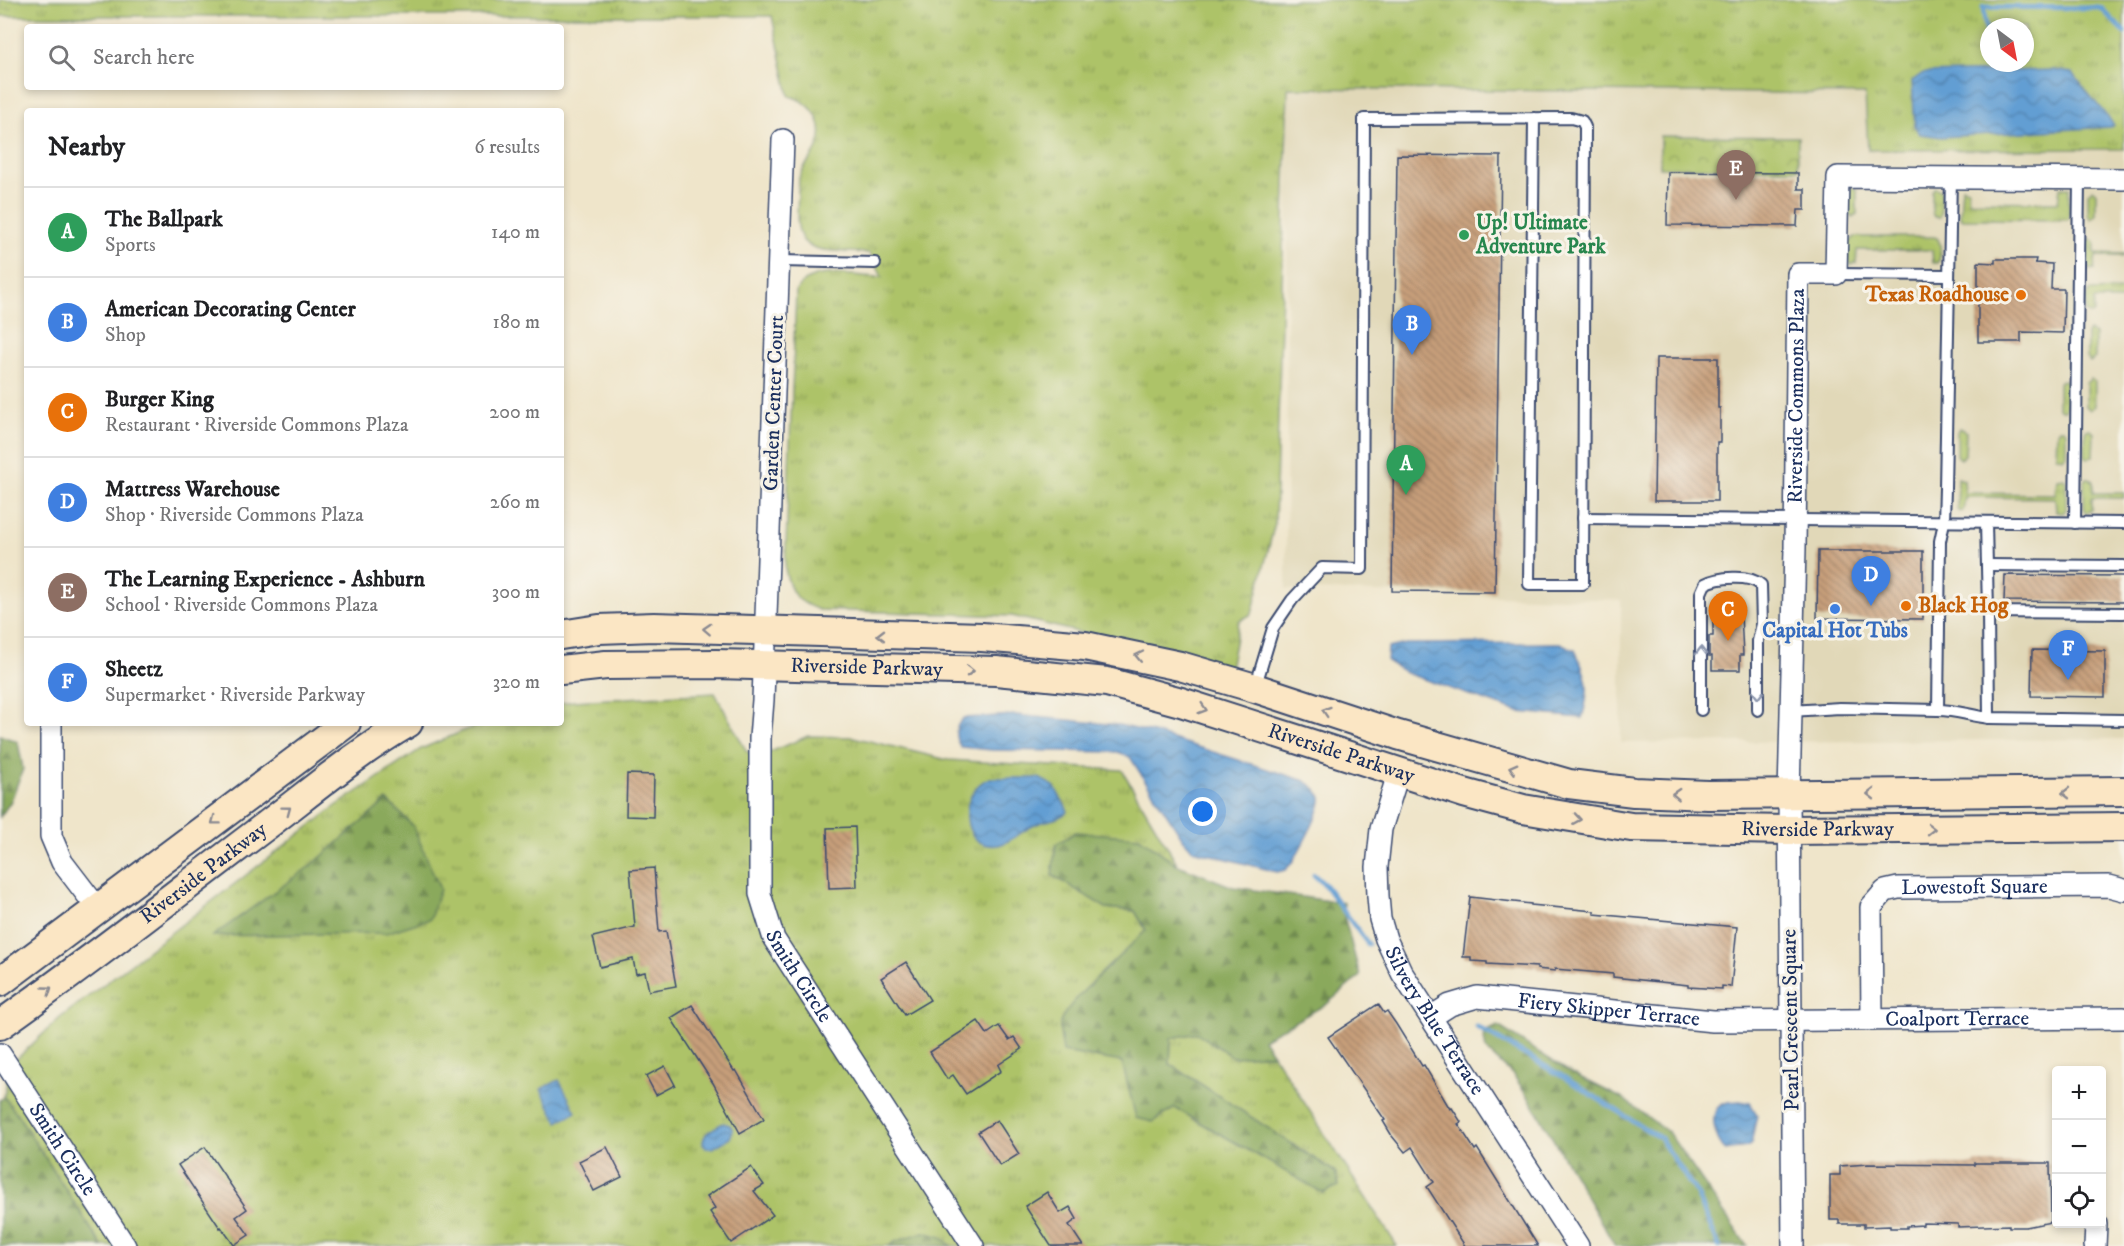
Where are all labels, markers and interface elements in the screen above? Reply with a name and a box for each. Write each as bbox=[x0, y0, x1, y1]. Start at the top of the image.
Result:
north arrow bbox=[1980, 18, 2034, 72]
search box bbox=[24, 24, 564, 90]
icon: search bbox=[45, 41, 78, 74]
text: Search here bbox=[93, 44, 195, 71]
text: Nearby bbox=[48, 131, 125, 164]
text: 6 results bbox=[474, 135, 540, 160]
pin: E bbox=[1716, 150, 1756, 200]
text: The Ballpark bbox=[105, 206, 223, 233]
place label: Up! Ultimate Adventure Park bbox=[1475, 210, 1606, 260]
text: A bbox=[61, 220, 74, 245]
text: 140 m bbox=[491, 220, 540, 245]
marker: Up! Ultimate Adventure Park bbox=[1457, 228, 1471, 242]
text: Sports bbox=[105, 233, 156, 258]
place label: Texas Roadhouse bbox=[1864, 282, 2009, 308]
street label: Riverside Commons Plaza bbox=[1782, 288, 1811, 504]
marker: Texas Roadhouse bbox=[2014, 288, 2028, 302]
text: American Decorating Center bbox=[105, 296, 356, 323]
pin: B bbox=[1392, 306, 1432, 355]
text: B bbox=[61, 310, 74, 335]
text: 180 m bbox=[493, 310, 540, 335]
street label: Garden Center Court bbox=[758, 314, 790, 491]
text: Shop bbox=[105, 323, 146, 348]
text: Burger King bbox=[105, 386, 214, 413]
text: C bbox=[61, 400, 74, 425]
text: 200 m bbox=[489, 400, 540, 425]
text: Restaurant · Riverside Commons Plaza bbox=[105, 413, 408, 438]
pin: A bbox=[1386, 446, 1426, 495]
text: Mattress Warehouse bbox=[105, 476, 280, 503]
text: D bbox=[60, 490, 75, 515]
text: 260 m bbox=[490, 490, 540, 515]
text: Shop · Riverside Commons Plaza bbox=[105, 503, 364, 528]
pin: D bbox=[1852, 556, 1890, 606]
text: The Learning Experience - Ashburn bbox=[105, 566, 425, 593]
text: E bbox=[60, 580, 75, 605]
text: 300 m bbox=[492, 580, 540, 605]
pin: C bbox=[1708, 592, 1748, 641]
text: School · Riverside Commons Plaza bbox=[105, 593, 378, 618]
place label: Black Hog bbox=[1918, 593, 2009, 619]
marker: Black Hog bbox=[1899, 599, 1913, 613]
marker: Capital Hot Tubs bbox=[1828, 602, 1842, 616]
place label: Capital Hot Tubs bbox=[1762, 618, 1908, 644]
one-way arrow bbox=[702, 623, 711, 636]
one-way arrow bbox=[876, 629, 885, 641]
pin: F bbox=[2048, 630, 2088, 680]
one-way arrow bbox=[1695, 647, 1707, 656]
one-way arrow bbox=[1134, 650, 1144, 663]
street label: Riverside Parkway bbox=[790, 653, 944, 683]
text: Sheetz bbox=[105, 656, 163, 683]
one-way arrow bbox=[965, 665, 974, 677]
text: F bbox=[61, 670, 74, 695]
text: 320 m bbox=[493, 670, 540, 695]
text: Supermarket · Riverside Parkway bbox=[105, 683, 365, 708]
one-way arrow bbox=[1752, 690, 1764, 699]
one-way arrow bbox=[1197, 702, 1208, 714]
one-way arrow bbox=[1321, 706, 1332, 719]
street label: Riverside Parkway bbox=[1265, 718, 1419, 790]
one-way arrow bbox=[1508, 763, 1518, 776]
one-way arrow bbox=[2061, 787, 2070, 799]
one-way arrow bbox=[1671, 788, 1680, 800]
one-way arrow bbox=[1866, 788, 1875, 800]
your location bbox=[1188, 797, 1217, 826]
one-way arrow bbox=[280, 806, 291, 817]
one-way arrow bbox=[210, 813, 221, 824]
one-way arrow bbox=[1572, 813, 1582, 825]
street label: Riverside Parkway bbox=[135, 816, 273, 930]
street label: Riverside Parkway bbox=[1741, 816, 1895, 843]
one-way arrow bbox=[1927, 823, 1936, 835]
street label: Lowestoft Square bbox=[1901, 874, 2048, 901]
street label: Smith Circle bbox=[759, 927, 838, 1028]
street label: Pearl Crescent Square bbox=[1776, 928, 1806, 1111]
street label: Silvery Blue Terrace bbox=[1378, 942, 1490, 1100]
one-way arrow bbox=[41, 987, 52, 998]
street label: Fiery Skipper Terrace bbox=[1516, 988, 1701, 1033]
street label: Coalport Terrace bbox=[1885, 1006, 2030, 1033]
map controls bbox=[2052, 1066, 2106, 1228]
button: + bbox=[2052, 1066, 2106, 1120]
street label: Smith Circle bbox=[23, 1098, 102, 1201]
button: − bbox=[2052, 1120, 2106, 1174]
button: locate bbox=[2052, 1174, 2106, 1228]

